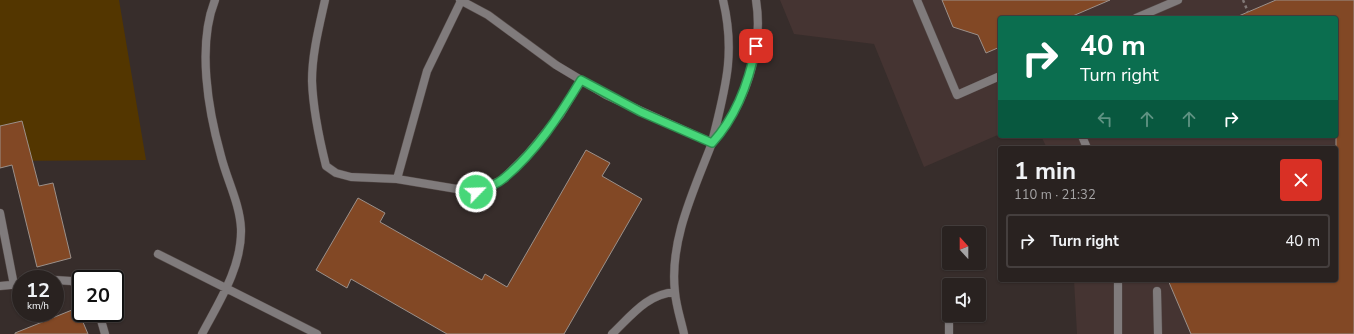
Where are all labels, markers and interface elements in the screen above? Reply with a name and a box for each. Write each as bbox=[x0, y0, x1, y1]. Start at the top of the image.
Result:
text: 40 m bbox=[1080, 27, 1146, 65]
pin bbox=[739, 29, 773, 63]
icon: right bbox=[1014, 32, 1066, 84]
icon: arrive bbox=[745, 35, 767, 57]
text: Turn right bbox=[1080, 63, 1159, 87]
icon: left bbox=[1094, 108, 1116, 130]
icon: ahead bbox=[1136, 108, 1158, 130]
icon: ahead bbox=[1178, 108, 1200, 130]
icon: right bbox=[1220, 108, 1242, 130]
text: 1 min bbox=[1014, 155, 1076, 187]
button: close bbox=[1280, 159, 1322, 201]
position arrow bbox=[455, 171, 497, 213]
text: 110 m · 21:32 bbox=[1014, 186, 1096, 204]
north arrow bbox=[942, 226, 986, 270]
map controls bbox=[942, 226, 986, 322]
icon: right bbox=[1016, 230, 1038, 252]
text: Turn right bbox=[1050, 231, 1119, 251]
text: 40 m bbox=[1285, 231, 1320, 251]
speed limit sign: 20 bbox=[72, 270, 124, 322]
text: 12 bbox=[26, 277, 50, 304]
button: sound bbox=[942, 278, 986, 322]
text: km/h bbox=[27, 299, 49, 313]

